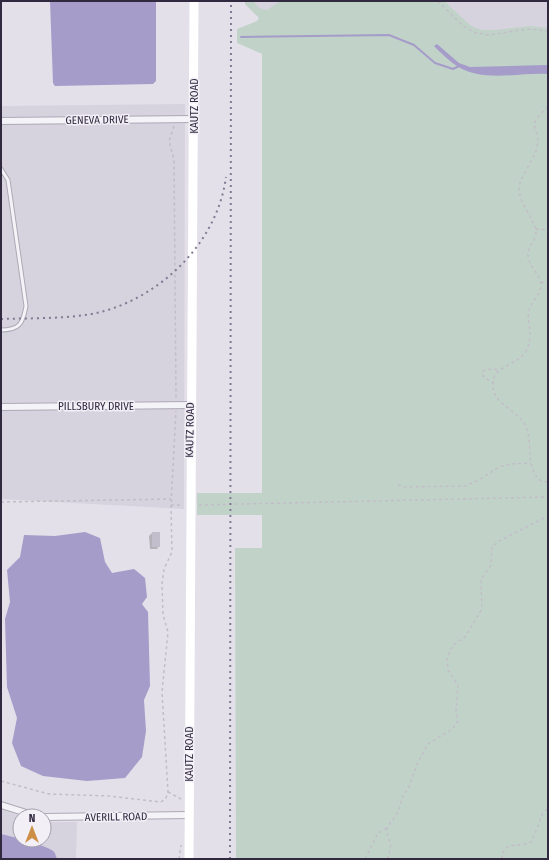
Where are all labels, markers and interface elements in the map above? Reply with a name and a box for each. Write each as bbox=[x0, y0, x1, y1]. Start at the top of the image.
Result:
street label: KAUTZ ROAD bbox=[188, 78, 201, 134]
street label: GENEVA DRIVE bbox=[65, 113, 129, 127]
street label: PILLSBURY DRIVE bbox=[58, 400, 134, 413]
street label: KAUTZ ROAD bbox=[183, 402, 197, 458]
street label: KAUTZ ROAD bbox=[183, 726, 196, 782]
north arrow bbox=[12, 808, 52, 848]
street label: AVERILL ROAD bbox=[85, 810, 147, 824]
text: N bbox=[29, 812, 35, 825]

